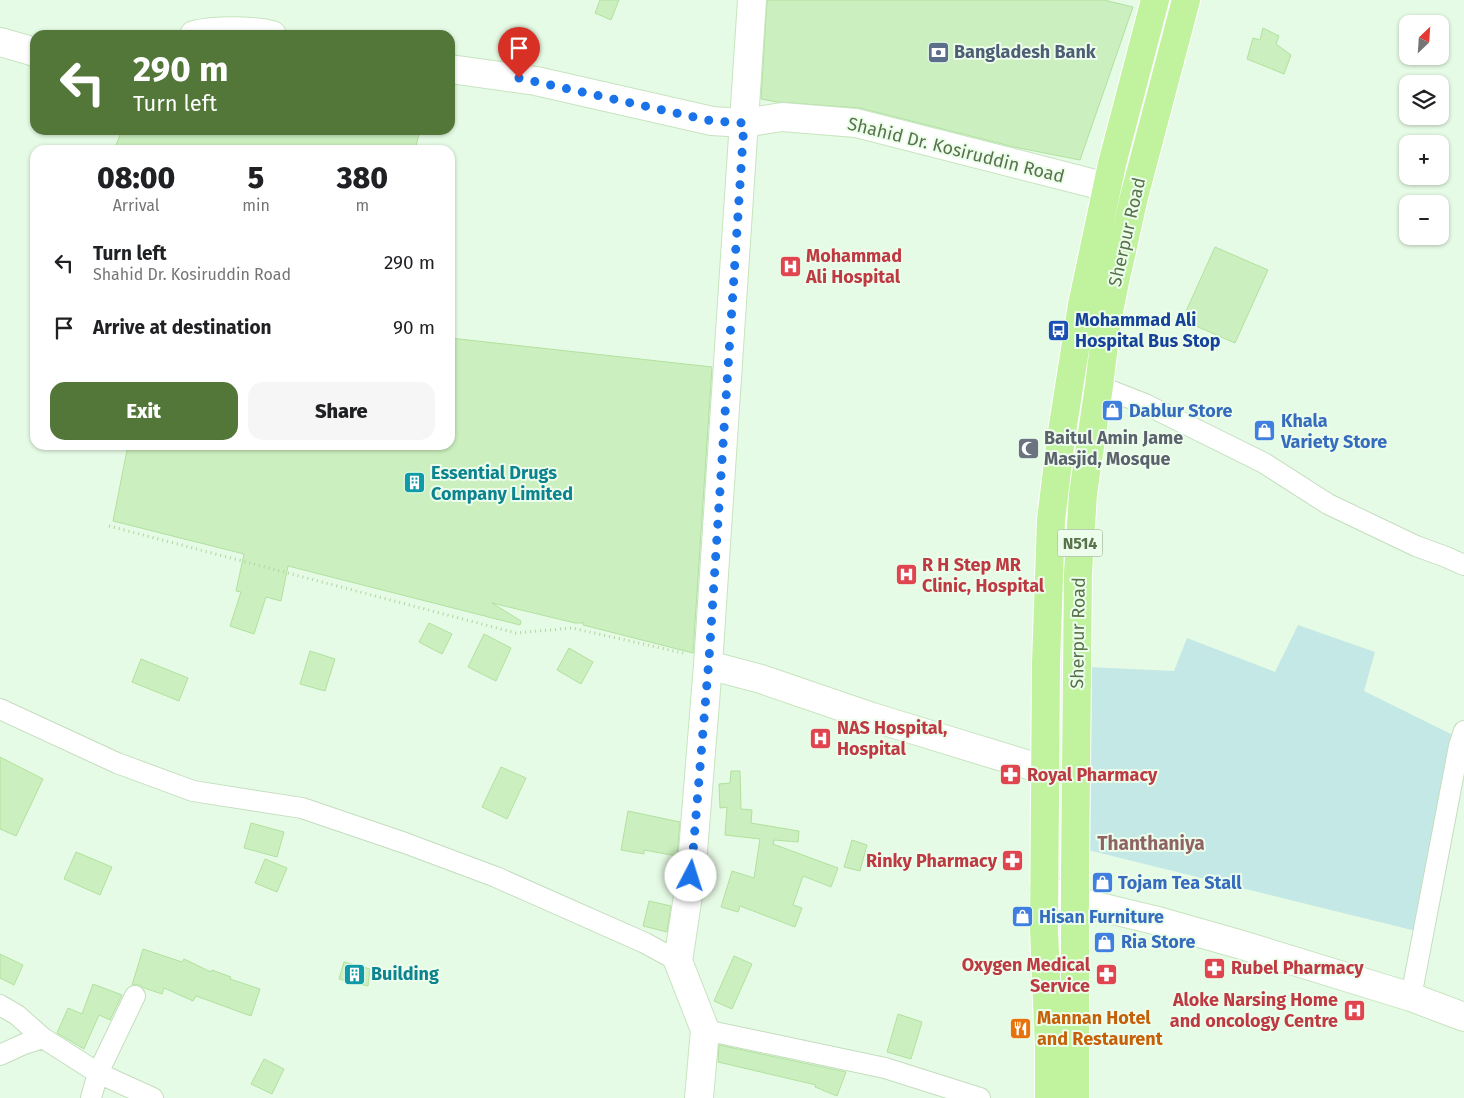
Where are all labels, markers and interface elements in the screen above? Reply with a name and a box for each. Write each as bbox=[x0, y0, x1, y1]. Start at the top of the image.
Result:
north arrow bbox=[1399, 15, 1449, 65]
map controls bbox=[1399, 15, 1449, 245]
pin bbox=[498, 27, 540, 78]
icon: arrive bbox=[505, 34, 533, 62]
bank icon: Bangladesh Bank bbox=[926, 40, 950, 64]
place label: Bangladesh Bank bbox=[954, 41, 1097, 63]
text: 290 m bbox=[133, 48, 229, 90]
icon: left bbox=[50, 50, 115, 115]
button: layers bbox=[1399, 75, 1449, 125]
text: Turn left bbox=[133, 90, 217, 117]
street label: Shahid Dr. Kosiruddin Road bbox=[845, 112, 1067, 188]
button: + bbox=[1399, 135, 1449, 185]
text: 08:00 bbox=[97, 160, 175, 196]
text: 5 bbox=[248, 160, 264, 196]
text: 380 bbox=[337, 160, 388, 196]
street label: Sherpur Road bbox=[1104, 175, 1150, 289]
button: − bbox=[1399, 195, 1449, 245]
text: Arrival bbox=[113, 196, 160, 215]
text: min bbox=[242, 196, 270, 215]
text: m bbox=[356, 196, 369, 215]
text: Turn left bbox=[93, 242, 167, 265]
place label: Mohammad Ali Hospital bbox=[805, 245, 902, 288]
icon: left bbox=[50, 249, 78, 277]
text: 290 m bbox=[384, 251, 435, 274]
hospital icon: Mohammad Ali Hospital bbox=[778, 254, 802, 278]
text: Shahid Dr. Kosiruddin Road bbox=[93, 265, 291, 284]
place label: Mohammad Ali Hospital Bus Stop bbox=[1075, 309, 1221, 352]
icon: arrive bbox=[50, 314, 78, 342]
text: Arrive at destination bbox=[93, 316, 272, 339]
text: 90 m bbox=[393, 316, 435, 339]
bus stop icon: Mohammad Ali Hospital Bus Stop bbox=[1047, 318, 1071, 342]
button: Exit bbox=[50, 382, 238, 440]
button: Share bbox=[248, 382, 435, 440]
shop icon: Dablur Store bbox=[1101, 399, 1125, 423]
place label: Dablur Store bbox=[1129, 400, 1232, 422]
place label: Khala Variety Store bbox=[1280, 410, 1387, 453]
shop icon: Khala Variety Store bbox=[1253, 419, 1277, 443]
place label: Baitul Amin Jame Masjid, Mosque bbox=[1044, 427, 1183, 470]
mosque icon: Baitul Amin Jame Masjid, Mosque bbox=[1016, 436, 1040, 460]
place label: Essential Drugs Company Limited bbox=[431, 462, 573, 505]
building icon: Essential Drugs Company Limited bbox=[403, 471, 427, 495]
road number: N514 bbox=[1058, 530, 1102, 556]
place label: R H Step MR Clinic, Hospital bbox=[922, 554, 1045, 597]
hospital icon: R H Step MR Clinic, Hospital bbox=[894, 563, 918, 587]
street label: Sherpur Road bbox=[1066, 577, 1090, 689]
place label: NAS Hospital, Hospital bbox=[837, 717, 947, 760]
hospital icon: NAS Hospital, Hospital bbox=[809, 726, 833, 750]
pharmacy icon: Royal Pharmacy bbox=[999, 763, 1023, 787]
place label: Royal Pharmacy bbox=[1027, 764, 1158, 786]
district label: Thanthaniya bbox=[1097, 832, 1205, 855]
position arrow bbox=[664, 849, 716, 901]
pharmacy icon: Rinky Pharmacy bbox=[1001, 849, 1025, 873]
place label: Rinky Pharmacy bbox=[866, 850, 998, 872]
shop icon: Tojam Tea Stall bbox=[1090, 871, 1114, 895]
place label: Tojam Tea Stall bbox=[1118, 872, 1242, 894]
shop icon: Hisan Furniture bbox=[1011, 905, 1035, 929]
place label: Hisan Furniture bbox=[1039, 906, 1164, 928]
shop icon: Ria Store bbox=[1093, 930, 1117, 954]
place label: Ria Store bbox=[1121, 931, 1195, 953]
place label: Oxygen Medical Service bbox=[962, 954, 1091, 997]
pharmacy icon: Rubel Pharmacy bbox=[1203, 956, 1227, 980]
place label: Rubel Pharmacy bbox=[1231, 957, 1364, 979]
building icon: Building bbox=[343, 962, 367, 986]
place label: Building bbox=[371, 963, 439, 985]
pharmacy icon: Oxygen Medical Service bbox=[1094, 963, 1118, 987]
place label: Aloke Narsing Home and oncology Centre bbox=[1170, 989, 1338, 1032]
hospital icon: Aloke Narsing Home and oncology Centre bbox=[1342, 998, 1366, 1022]
place label: Mannan Hotel and Restaurent bbox=[1037, 1007, 1164, 1050]
restaurant icon: Mannan Hotel and Restaurent bbox=[1009, 1016, 1033, 1040]

